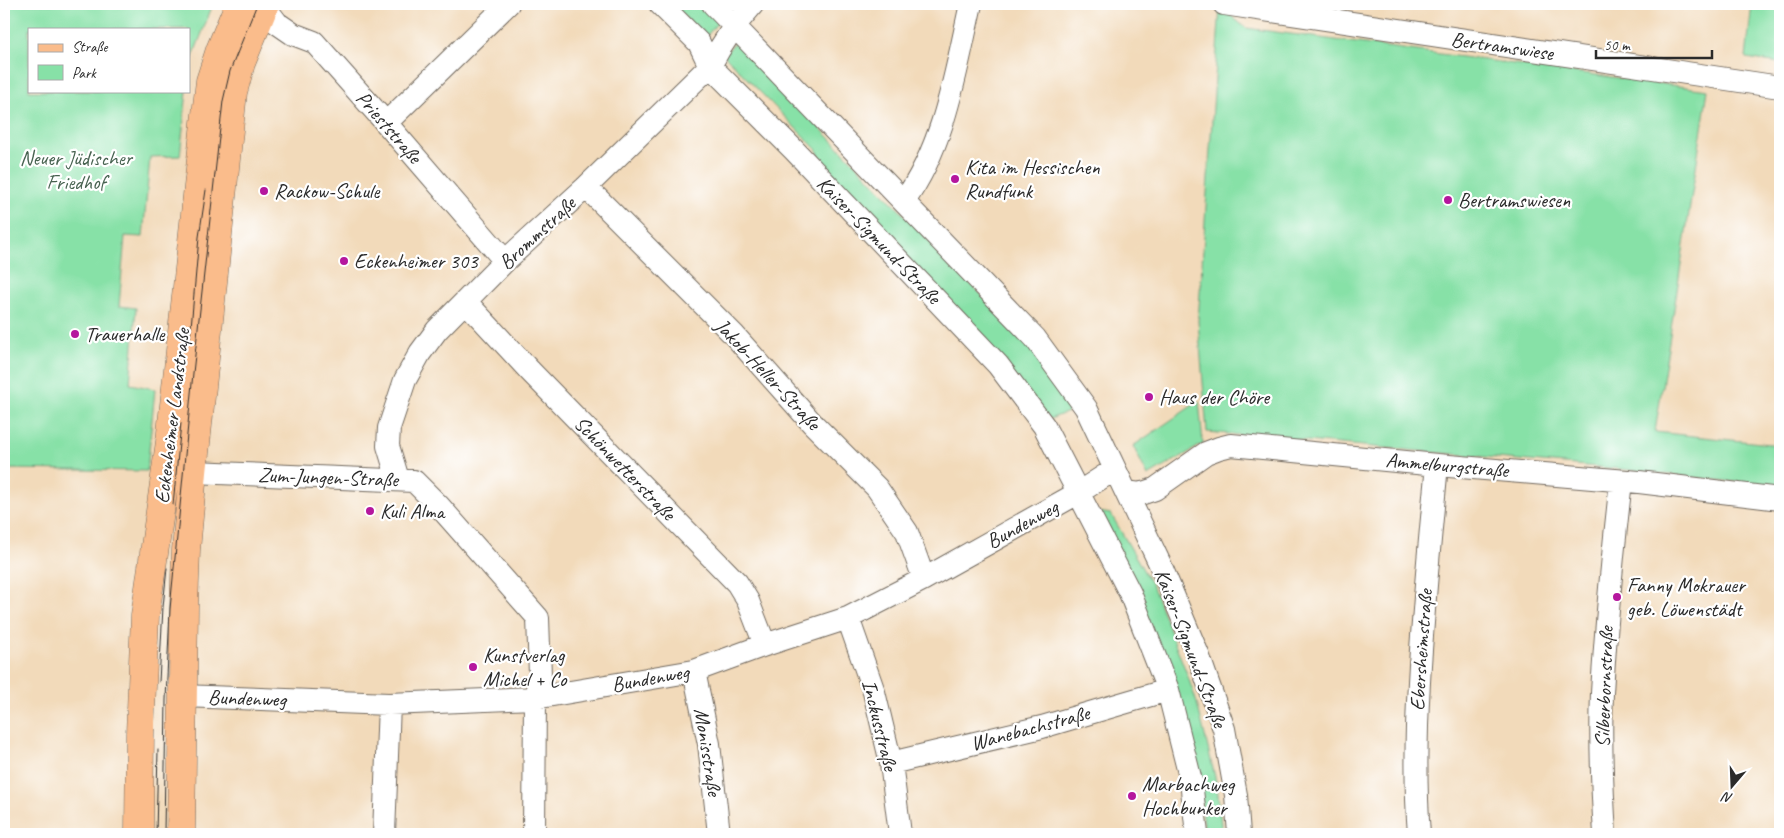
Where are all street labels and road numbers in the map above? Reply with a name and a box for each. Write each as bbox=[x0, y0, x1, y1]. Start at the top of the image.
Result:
street label: Bertramswiese bbox=[1449, 26, 1556, 66]
street label: Prieststraße bbox=[350, 85, 429, 170]
street label: Kaiser-Sigmund-Straße bbox=[811, 171, 948, 311]
street label: Brommstraße bbox=[493, 189, 582, 275]
street label: Jakob-Heller-Straße bbox=[709, 312, 828, 437]
street label: Eckenheimer Landstraße bbox=[148, 325, 196, 505]
street label: Schönwetterstraße bbox=[569, 410, 683, 527]
street label: Ammelburgstraße bbox=[1385, 447, 1512, 483]
street label: Zum-Jungen-Straße bbox=[258, 462, 401, 493]
street label: Bundenweg bbox=[982, 493, 1064, 554]
street label: Kaiser-Sigmund-Straße bbox=[1149, 565, 1234, 733]
street label: Ebersheimstraße bbox=[1404, 586, 1438, 711]
street label: Silberbornstraße bbox=[1589, 624, 1619, 748]
street label: Bundenweg bbox=[609, 658, 692, 698]
street label: Inckusstraße bbox=[856, 677, 904, 775]
street label: Bundenweg bbox=[208, 684, 288, 712]
street label: Wanebachstraße bbox=[968, 699, 1094, 756]
street label: Monisstraße bbox=[688, 706, 728, 800]

